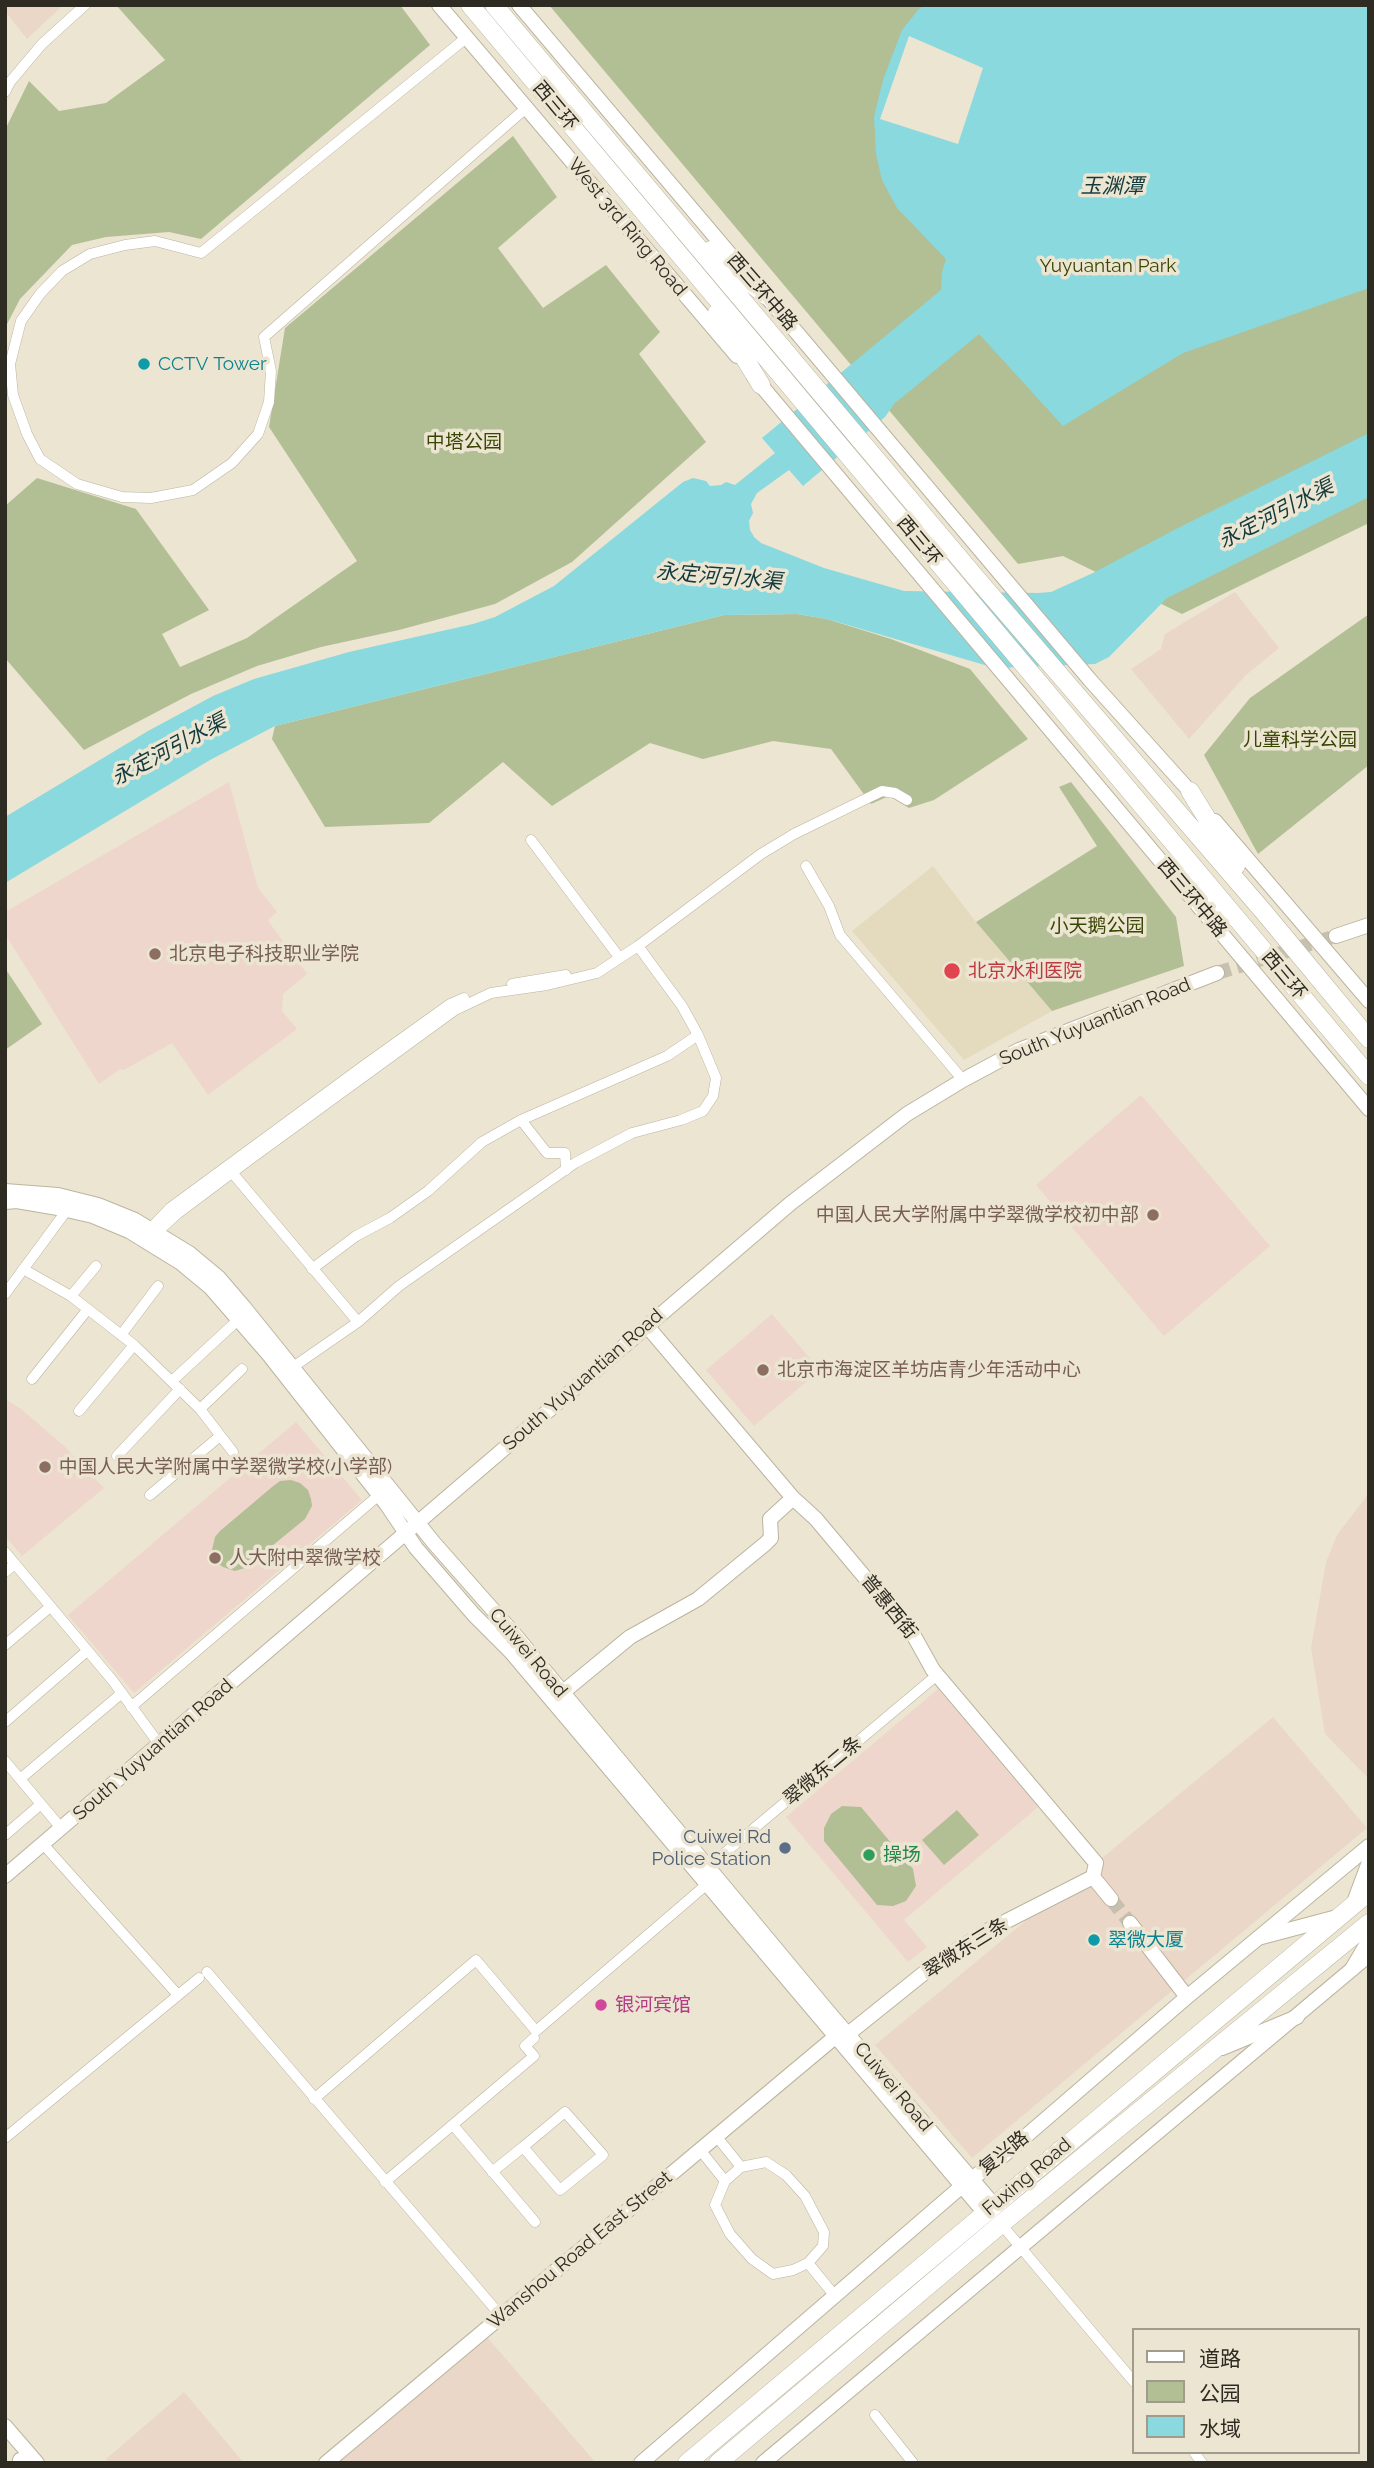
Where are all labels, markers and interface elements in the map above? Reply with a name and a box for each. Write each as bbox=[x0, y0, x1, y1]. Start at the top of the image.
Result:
street label: 西三环 bbox=[528, 77, 582, 135]
street label: West 3rd Ring Road bbox=[563, 153, 691, 301]
water label: 玉渊潭 bbox=[1081, 174, 1143, 200]
street label: 西三环中路 bbox=[722, 249, 802, 335]
park label: Yuyuantan Park bbox=[1040, 255, 1176, 277]
place label: CCTV Tower bbox=[158, 353, 267, 375]
marker: CCTV Tower bbox=[136, 356, 152, 372]
park label: 中塔公园 bbox=[426, 431, 502, 453]
water label: 永定河引水渠 bbox=[1214, 474, 1338, 554]
street label: 西三环 bbox=[892, 512, 946, 570]
water label: 永定河引水渠 bbox=[655, 559, 783, 595]
water label: 永定河引水渠 bbox=[107, 709, 231, 791]
park label: 儿童科学公园 bbox=[1243, 729, 1357, 751]
street label: 西三环中路 bbox=[1153, 854, 1231, 942]
park label: 小天鹅公园 bbox=[1050, 915, 1144, 937]
place label: 北京电子科技职业学院 bbox=[169, 943, 359, 965]
marker: 北京电子科技职业学院 bbox=[147, 946, 163, 962]
street label: 西三环 bbox=[1257, 946, 1311, 1004]
place label: 北京水利医院 bbox=[968, 960, 1082, 982]
marker: 北京水利医院 bbox=[942, 961, 962, 981]
street label: South Yuyuantian Road bbox=[996, 973, 1194, 1071]
place label: 中国人民大学附属中学翠微学校初中部 bbox=[816, 1204, 1139, 1226]
marker: 中国人民大学附属中学翠微学校初中部 bbox=[1145, 1207, 1161, 1223]
street label: South Yuyuantian Road bbox=[498, 1304, 668, 1456]
place label: 北京市海淀区羊坊店青少年活动中心 bbox=[777, 1359, 1081, 1381]
marker: 北京市海淀区羊坊店青少年活动中心 bbox=[755, 1362, 771, 1378]
place label: 中国人民大学附属中学翠微学校(小学部) bbox=[59, 1456, 392, 1478]
marker: 中国人民大学附属中学翠微学校(小学部) bbox=[37, 1459, 53, 1475]
place label: 人大附中翠微学校 bbox=[229, 1547, 381, 1569]
marker: 人大附中翠微学校 bbox=[207, 1550, 223, 1566]
street label: 普惠西街 bbox=[856, 1570, 922, 1644]
street label: Cuiwei Road bbox=[484, 1604, 572, 1702]
street label: South Yuyuantian Road bbox=[68, 1674, 238, 1826]
street label: 翠微东二条 bbox=[779, 1732, 867, 1810]
place label: Cuiwei Rd Police Station bbox=[652, 1826, 771, 1870]
marker: Cuiwei Rd Police Station bbox=[777, 1840, 793, 1856]
place label: 操场 bbox=[883, 1844, 921, 1866]
marker: 操场 bbox=[861, 1847, 877, 1863]
street label: 翠微东三条 bbox=[920, 1913, 1012, 1983]
place label: 翠微大厦 bbox=[1108, 1929, 1184, 1951]
marker: 翠微大厦 bbox=[1086, 1932, 1102, 1948]
place label: 银河宾馆 bbox=[615, 1994, 691, 2016]
marker: 银河宾馆 bbox=[593, 1997, 609, 2013]
street label: Cuiwei Road bbox=[849, 2038, 937, 2136]
street label: 复兴路 bbox=[975, 2126, 1033, 2180]
street label: Fuxing Road bbox=[978, 2133, 1076, 2221]
street label: Wanshou Road East Street bbox=[483, 2166, 677, 2334]
legend bbox=[1132, 2328, 1360, 2454]
text: 道路 bbox=[1199, 2346, 1241, 2371]
text: 公园 bbox=[1199, 2381, 1241, 2406]
text: 水域 bbox=[1199, 2416, 1241, 2441]

